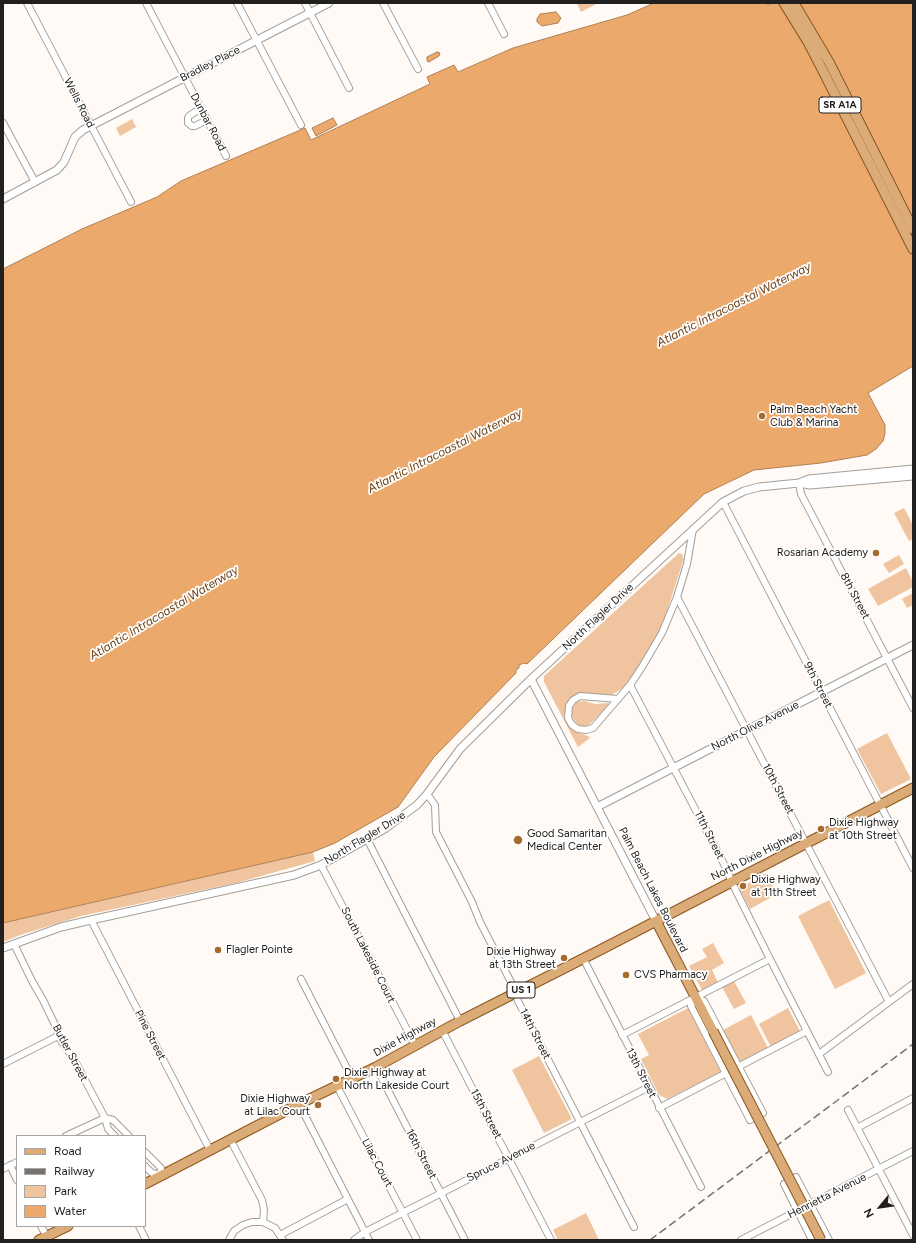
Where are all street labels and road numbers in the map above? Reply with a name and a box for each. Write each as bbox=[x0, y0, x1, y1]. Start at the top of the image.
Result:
street label: Bradley Place bbox=[178, 43, 242, 85]
street label: Wells Road bbox=[61, 76, 97, 130]
street label: Dunbar Road bbox=[187, 91, 229, 153]
road number: SR A1A bbox=[819, 97, 861, 113]
street label: 8th Street bbox=[837, 571, 873, 621]
street label: North Flagler Drive bbox=[560, 581, 636, 653]
street label: 9th Street bbox=[801, 660, 835, 710]
street label: North Olive Avenue bbox=[709, 698, 801, 754]
street label: 10th Street bbox=[759, 761, 797, 817]
street label: 11th Street bbox=[691, 808, 727, 862]
street label: North Flagler Drive bbox=[322, 809, 408, 867]
street label: Palm Beach Lakes Boulevard bbox=[616, 825, 690, 955]
street label: North Dixie Highway bbox=[709, 826, 805, 884]
street label: South Lakeside Court bbox=[338, 905, 398, 1005]
road number: US 1 bbox=[507, 982, 535, 998]
street label: 14th Street bbox=[517, 1006, 553, 1062]
street label: Pine Street bbox=[132, 1008, 168, 1062]
street label: Dixie Highway bbox=[371, 1014, 439, 1060]
street label: Butler Street bbox=[49, 1022, 91, 1084]
street label: 13th Street bbox=[623, 1046, 659, 1100]
street label: 15th Street bbox=[467, 1087, 505, 1141]
street label: 16th Street bbox=[403, 1127, 439, 1181]
street label: Lilac Court bbox=[359, 1136, 395, 1190]
street label: Spruce Avenue bbox=[465, 1139, 537, 1185]
street label: Henrietta Avenue bbox=[785, 1170, 869, 1222]

